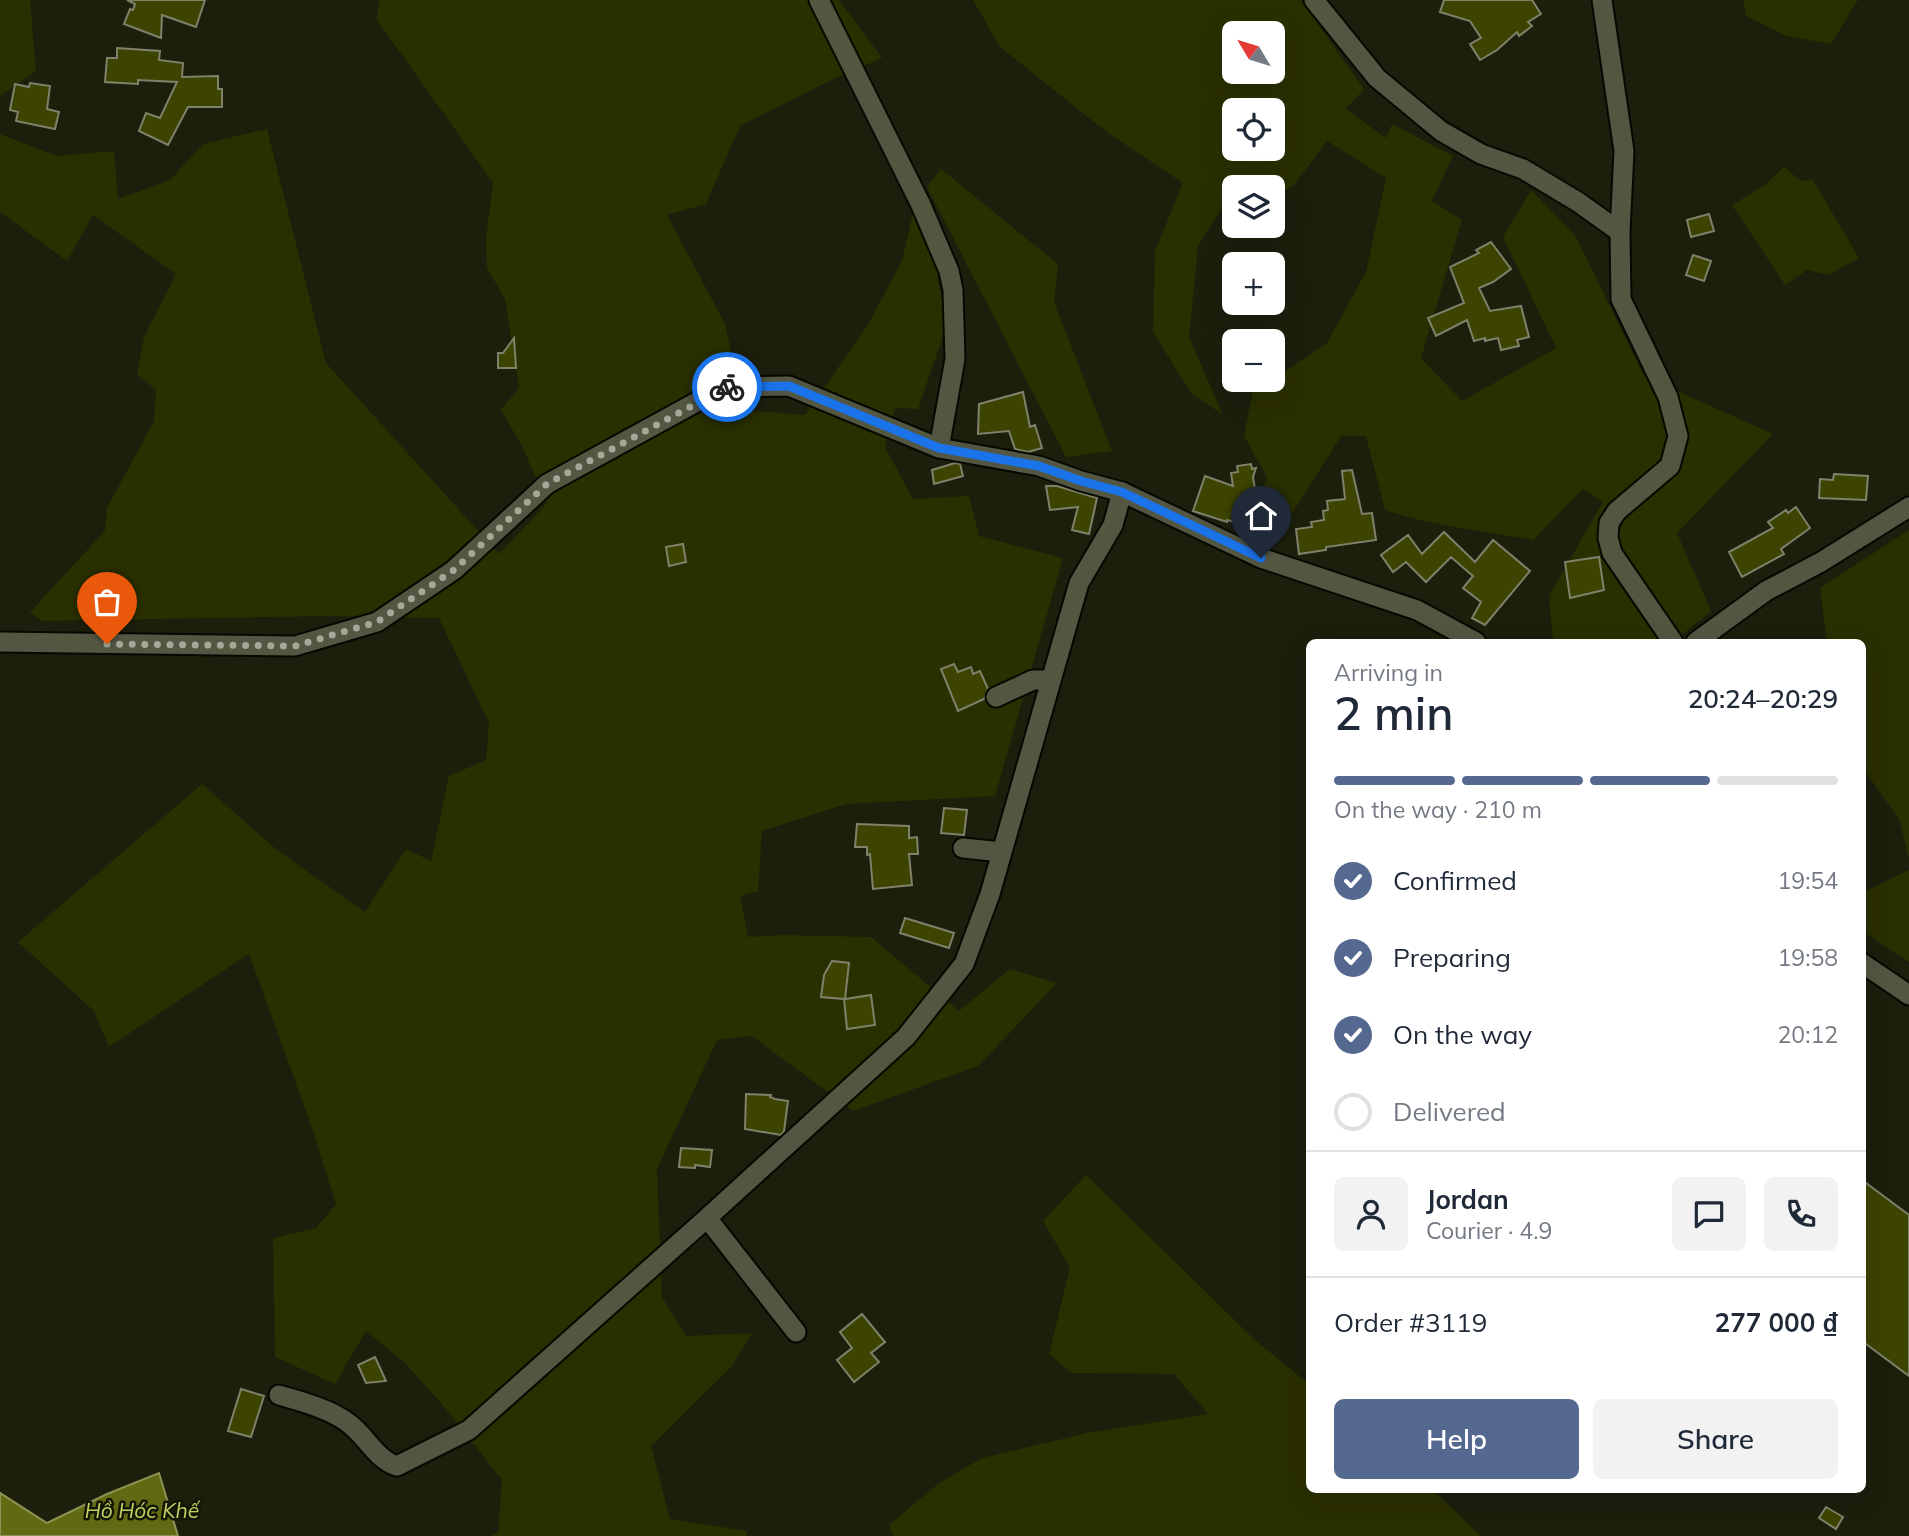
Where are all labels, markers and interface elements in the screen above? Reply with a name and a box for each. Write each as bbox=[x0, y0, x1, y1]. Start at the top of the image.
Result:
north arrow bbox=[1222, 21, 1284, 84]
map controls bbox=[1222, 21, 1285, 392]
button: locate bbox=[1222, 98, 1285, 161]
button: layers bbox=[1222, 175, 1285, 238]
button: + bbox=[1222, 252, 1285, 315]
button: − bbox=[1222, 329, 1285, 392]
courier bbox=[692, 352, 762, 422]
icon: bike bbox=[708, 368, 746, 406]
pin bbox=[1231, 486, 1291, 558]
icon: home bbox=[1242, 497, 1280, 535]
pin bbox=[77, 572, 137, 644]
icon: bag bbox=[88, 583, 126, 621]
text: Arriving in bbox=[1334, 658, 1443, 687]
text: 20:24–20:29 bbox=[1688, 682, 1838, 715]
text: 2 min bbox=[1334, 684, 1453, 742]
text: On the way · 210 m bbox=[1334, 795, 1542, 824]
icon: check bbox=[1334, 862, 1372, 900]
text: Confirmed bbox=[1393, 864, 1517, 897]
text: 19:54 bbox=[1778, 866, 1838, 895]
icon: check bbox=[1334, 939, 1372, 977]
text: Preparing bbox=[1393, 941, 1511, 974]
text: 19:58 bbox=[1778, 943, 1838, 972]
icon: check bbox=[1334, 1016, 1372, 1054]
text: On the way bbox=[1393, 1018, 1532, 1051]
text: 20:12 bbox=[1778, 1020, 1838, 1049]
text: Delivered bbox=[1393, 1095, 1506, 1128]
button: person bbox=[1334, 1177, 1408, 1251]
button: chat bbox=[1672, 1177, 1746, 1251]
button: phone bbox=[1764, 1177, 1838, 1251]
text: Jordan bbox=[1426, 1183, 1509, 1216]
text: Courier · 4.9 bbox=[1426, 1216, 1552, 1245]
text: Order #3119 bbox=[1334, 1306, 1487, 1339]
text: 277 000 ₫ bbox=[1715, 1306, 1838, 1339]
button: Help bbox=[1334, 1399, 1579, 1479]
button: Share bbox=[1593, 1399, 1838, 1479]
water label: Hồ Hóc Khế bbox=[85, 1497, 201, 1523]

